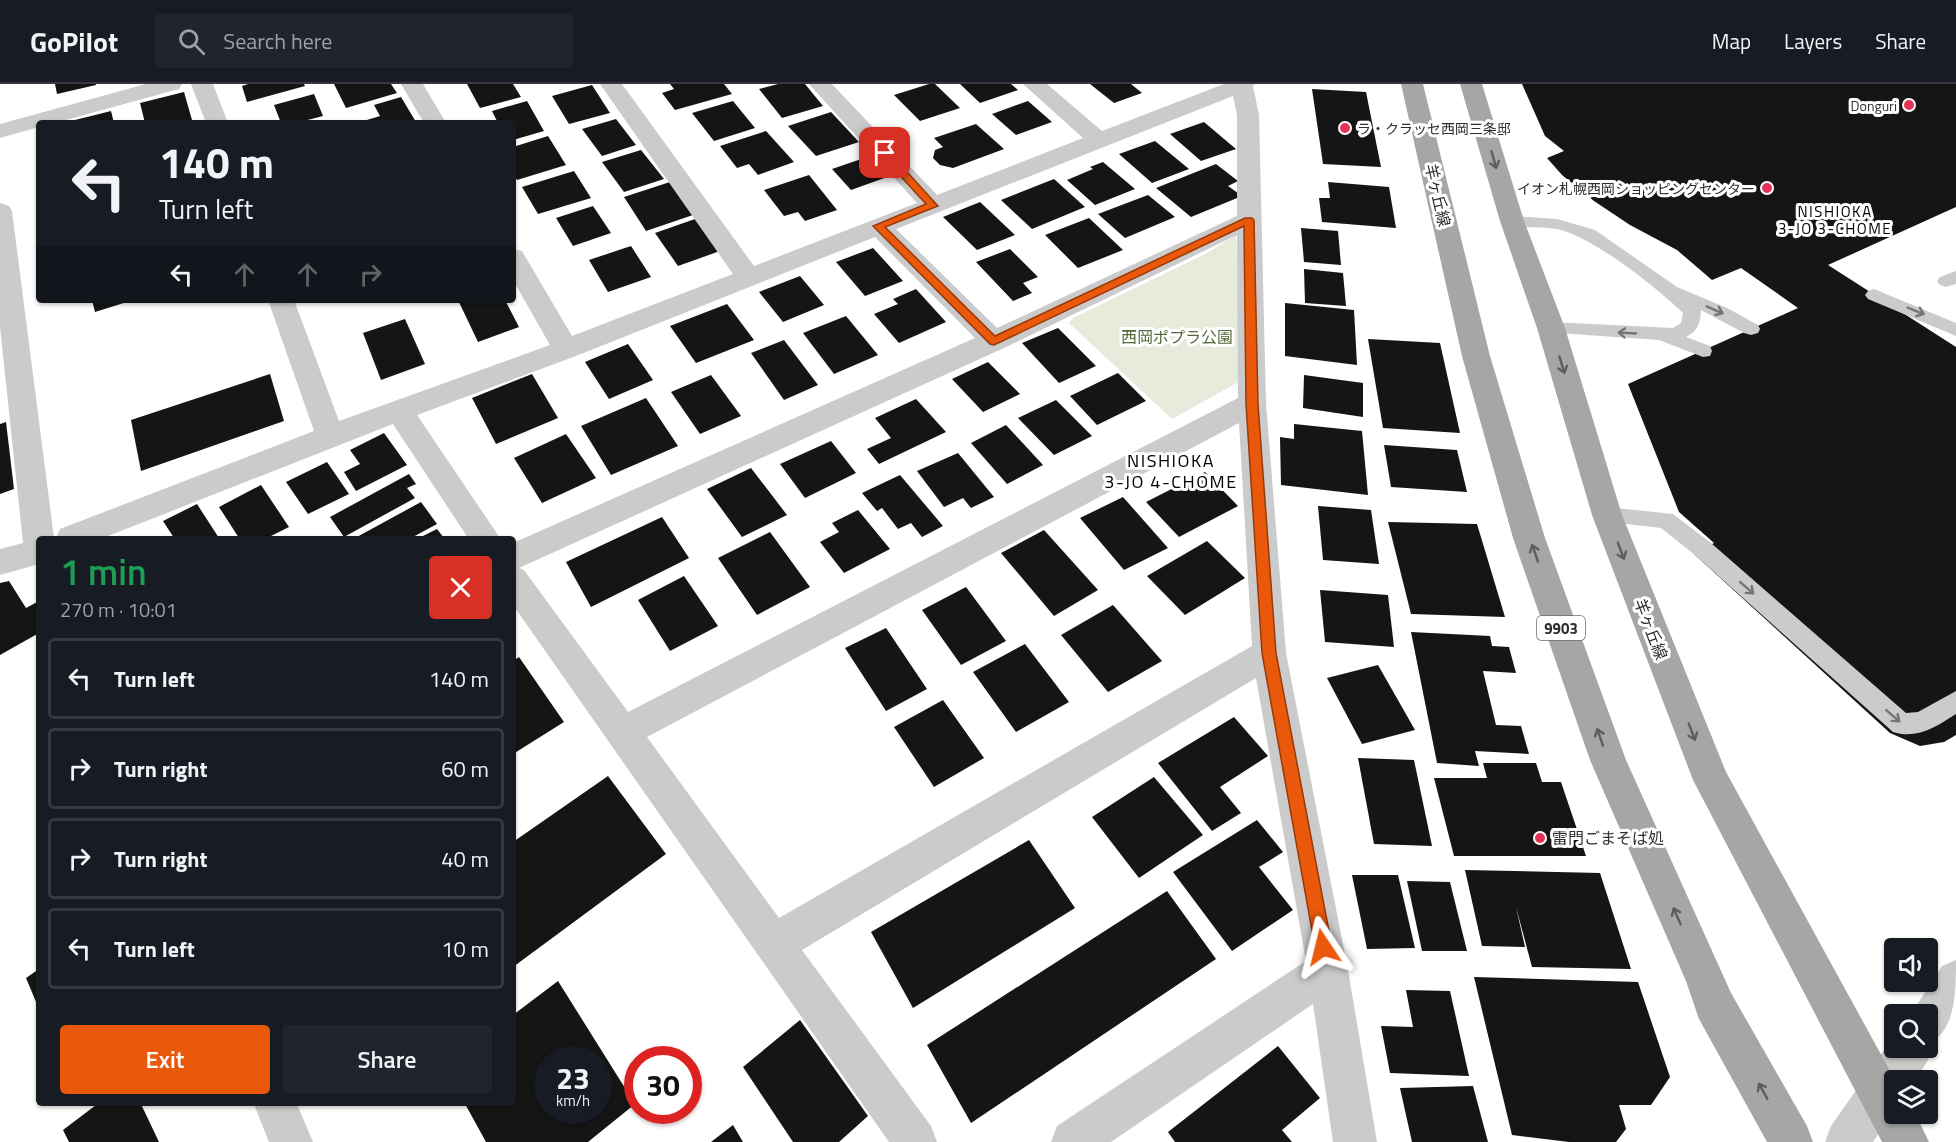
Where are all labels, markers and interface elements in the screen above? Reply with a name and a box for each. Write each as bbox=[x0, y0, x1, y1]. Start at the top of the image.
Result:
search box bbox=[154, 14, 574, 68]
text: GoPilot bbox=[30, 20, 118, 63]
text: Search here bbox=[223, 24, 332, 58]
icon: search bbox=[175, 25, 208, 58]
text: Map bbox=[1712, 25, 1751, 57]
text: Layers bbox=[1784, 25, 1842, 57]
text: Share bbox=[1875, 25, 1926, 57]
place label: Donguri bbox=[1851, 95, 1897, 116]
marker: Donguri bbox=[1902, 98, 1916, 112]
place label: ラ・クラッセ西岡三条邸 bbox=[1357, 118, 1511, 139]
marker: ラ・クラッセ西岡三条邸 bbox=[1338, 121, 1352, 135]
pin bbox=[859, 127, 910, 178]
text: 140 m bbox=[159, 130, 274, 194]
icon: arrive bbox=[868, 136, 901, 169]
icon: left bbox=[60, 144, 138, 222]
one-way arrow bbox=[1489, 150, 1500, 169]
street label: 羊ヶ丘線 bbox=[1419, 161, 1457, 229]
place label: イオン札幌西岡ショッピングセンター bbox=[1517, 178, 1755, 199]
marker: イオン札幌西岡ショッピングセンター bbox=[1760, 181, 1774, 195]
text: Turn left bbox=[159, 188, 253, 229]
district label: NISHIOKA 3-JO 3-CHOME bbox=[1778, 200, 1892, 240]
icon: left bbox=[165, 258, 198, 291]
icon: ahead bbox=[228, 258, 261, 291]
icon: ahead bbox=[291, 258, 324, 291]
icon: right bbox=[354, 258, 387, 291]
one-way arrow bbox=[1705, 304, 1723, 316]
one-way arrow bbox=[1906, 307, 1924, 318]
park label: 西岡ポプラ公園 bbox=[1121, 325, 1233, 349]
one-way arrow bbox=[1618, 327, 1638, 338]
one-way arrow bbox=[1557, 355, 1568, 374]
district label: NISHIOKA 3-JO 4-CHOME bbox=[1104, 447, 1238, 495]
one-way arrow bbox=[1616, 541, 1627, 560]
text: 1 min bbox=[60, 544, 147, 599]
one-way arrow bbox=[1528, 544, 1539, 563]
button: close bbox=[429, 556, 492, 619]
one-way arrow bbox=[1739, 581, 1755, 594]
text: 270 m · 10:01 bbox=[60, 594, 177, 625]
street label: 羊ヶ丘線 bbox=[1628, 595, 1674, 663]
road number: 9903 bbox=[1537, 616, 1585, 640]
icon: left bbox=[63, 662, 96, 695]
text: Turn left bbox=[114, 662, 195, 696]
text: 140 m bbox=[429, 662, 489, 696]
one-way arrow bbox=[1886, 709, 1901, 723]
one-way arrow bbox=[1687, 723, 1698, 741]
one-way arrow bbox=[1593, 728, 1604, 747]
icon: right bbox=[63, 752, 96, 785]
text: Turn right bbox=[114, 752, 208, 786]
text: 60 m bbox=[441, 752, 489, 786]
place label: 雷門ごまそば処 bbox=[1552, 826, 1664, 850]
marker: 雷門ごまそば処 bbox=[1533, 831, 1547, 845]
icon: right bbox=[63, 842, 96, 875]
text: Turn right bbox=[114, 842, 208, 876]
text: 40 m bbox=[441, 842, 489, 876]
one-way arrow bbox=[1671, 907, 1682, 925]
position arrow bbox=[1291, 915, 1355, 979]
icon: left bbox=[63, 932, 96, 965]
text: Turn left bbox=[114, 932, 195, 966]
text: 10 m bbox=[441, 932, 489, 966]
map controls bbox=[1884, 938, 1938, 1124]
button: sound bbox=[1884, 938, 1938, 992]
button: search bbox=[1884, 1004, 1938, 1058]
button: Exit bbox=[60, 1025, 270, 1094]
button: Share bbox=[282, 1025, 492, 1094]
speed limit sign: 30 bbox=[624, 1046, 702, 1124]
text: 23 bbox=[556, 1055, 590, 1101]
button: layers bbox=[1884, 1070, 1938, 1124]
one-way arrow bbox=[1757, 1083, 1769, 1100]
text: km/h bbox=[556, 1089, 590, 1112]

